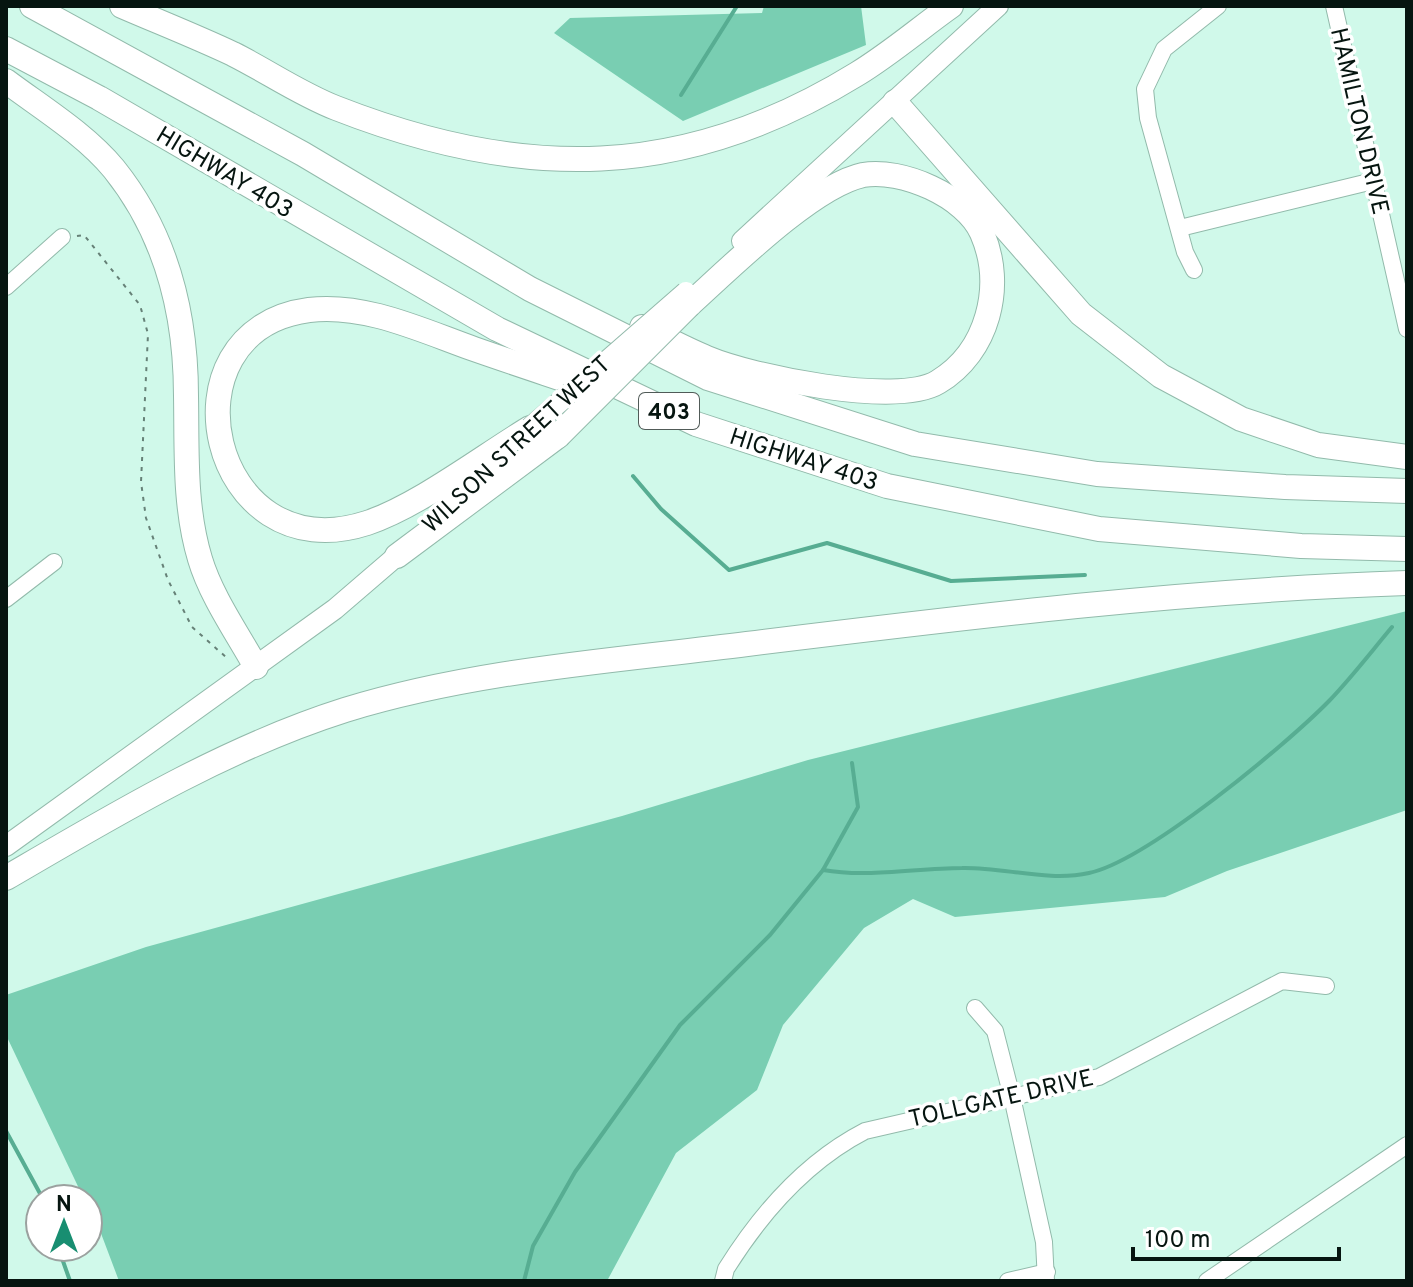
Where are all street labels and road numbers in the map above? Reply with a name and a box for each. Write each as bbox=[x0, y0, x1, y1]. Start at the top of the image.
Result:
street label: HAMILTON DRIVE bbox=[1322, 25, 1394, 218]
street label: HIGHWAY 403 bbox=[150, 121, 298, 226]
street label: WILSON STREET WEST bbox=[417, 350, 618, 541]
road number: 403 bbox=[639, 393, 699, 429]
street label: HIGHWAY 403 bbox=[725, 423, 882, 499]
street label: TOLLGATE DRIVE bbox=[906, 1064, 1097, 1136]

